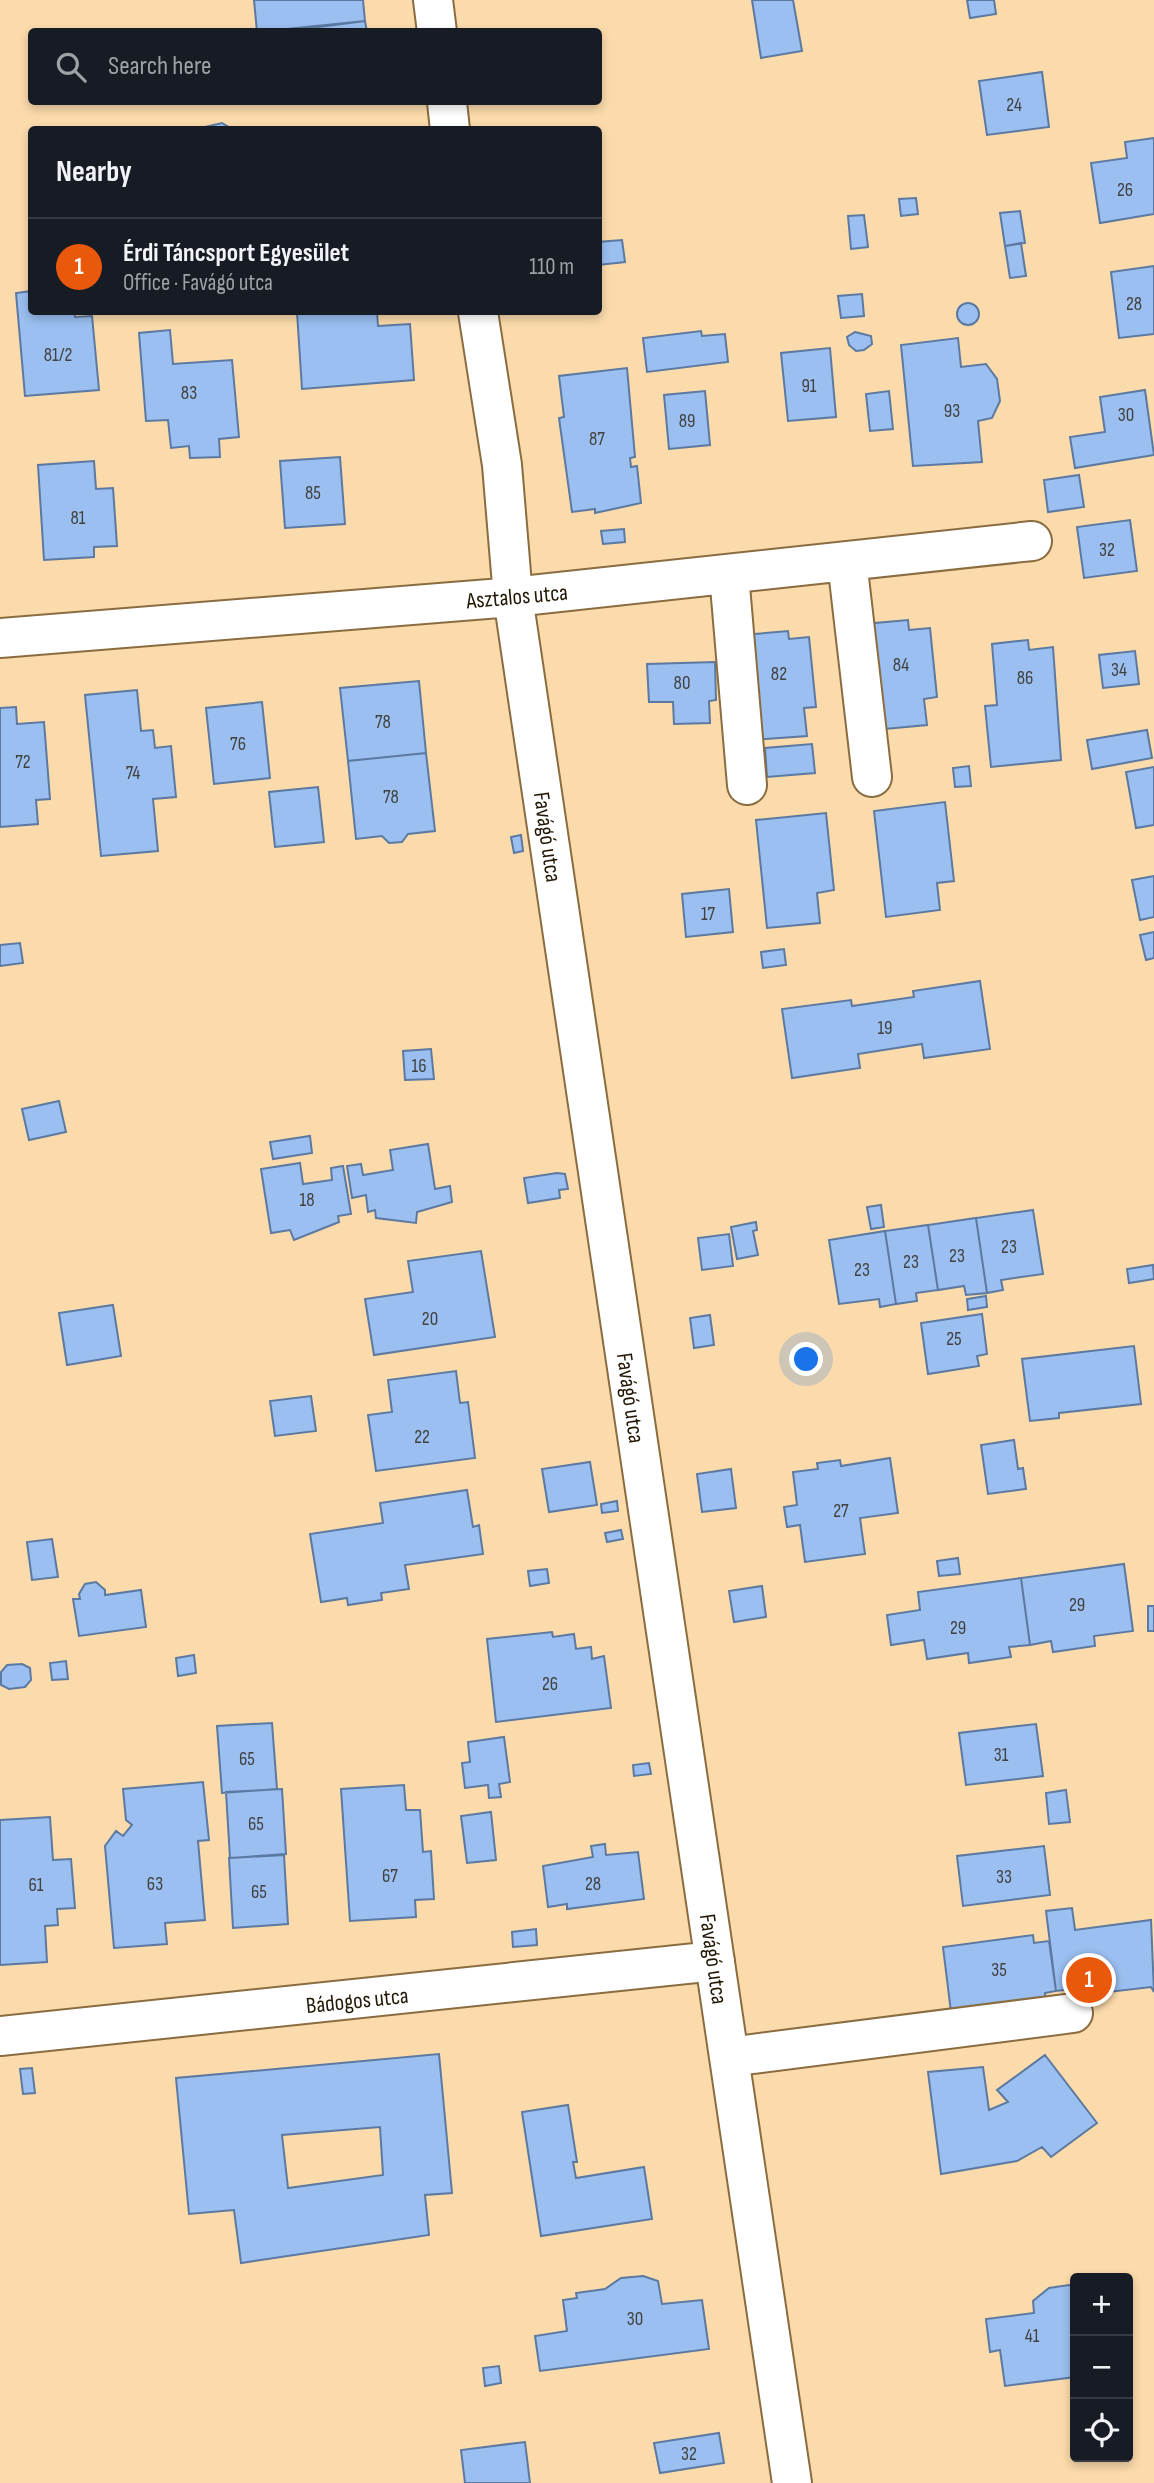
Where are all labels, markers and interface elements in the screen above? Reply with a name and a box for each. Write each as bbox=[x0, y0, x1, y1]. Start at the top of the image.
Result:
search box bbox=[28, 28, 602, 105]
icon: search bbox=[52, 48, 90, 86]
text: Search here bbox=[108, 51, 211, 82]
house number: 24 bbox=[1006, 94, 1022, 117]
text: Nearby bbox=[56, 154, 132, 190]
house number: 26 bbox=[1117, 179, 1133, 202]
text: Érdi Táncsport Egyesület bbox=[123, 238, 349, 269]
text: 1 bbox=[74, 253, 84, 281]
text: 110 m bbox=[529, 253, 574, 281]
text: Office · Favágó utca bbox=[123, 269, 273, 297]
house number: 28 bbox=[1126, 293, 1142, 316]
house number: 81/2 bbox=[44, 344, 72, 367]
house number: 91 bbox=[801, 375, 817, 398]
house number: 83 bbox=[181, 382, 197, 405]
house number: 93 bbox=[944, 400, 960, 423]
house number: 30 bbox=[1118, 404, 1134, 427]
house number: 89 bbox=[679, 410, 695, 433]
house number: 87 bbox=[589, 428, 605, 451]
house number: 85 bbox=[305, 482, 321, 505]
house number: 81 bbox=[71, 507, 86, 530]
house number: 32 bbox=[1099, 539, 1115, 562]
street label: Asztalos utca bbox=[464, 579, 569, 615]
house number: 84 bbox=[893, 654, 909, 677]
house number: 34 bbox=[1111, 659, 1127, 682]
house number: 82 bbox=[771, 663, 787, 686]
house number: 86 bbox=[1017, 667, 1033, 690]
house number: 80 bbox=[674, 672, 690, 695]
house number: 78 bbox=[375, 711, 391, 734]
house number: 76 bbox=[230, 733, 246, 756]
house number: 72 bbox=[15, 751, 31, 774]
house number: 74 bbox=[126, 762, 140, 785]
house number: 78 bbox=[383, 786, 399, 809]
street label: Favágó utca bbox=[527, 790, 567, 884]
house number: 17 bbox=[701, 903, 716, 926]
house number: 19 bbox=[877, 1017, 893, 1040]
house number: 16 bbox=[412, 1055, 426, 1078]
house number: 18 bbox=[300, 1189, 314, 1212]
house number: 23 bbox=[1001, 1236, 1017, 1259]
house number: 23 bbox=[949, 1245, 965, 1268]
house number: 23 bbox=[903, 1251, 919, 1274]
house number: 23 bbox=[854, 1259, 870, 1282]
house number: 20 bbox=[422, 1308, 438, 1331]
house number: 25 bbox=[946, 1328, 962, 1351]
your location bbox=[789, 1342, 823, 1376]
street label: Favágó utca bbox=[610, 1351, 650, 1445]
house number: 22 bbox=[414, 1426, 430, 1449]
house number: 27 bbox=[833, 1500, 849, 1523]
house number: 29 bbox=[1069, 1594, 1085, 1617]
house number: 29 bbox=[950, 1617, 966, 1640]
house number: 26 bbox=[542, 1673, 558, 1696]
house number: 31 bbox=[994, 1744, 1009, 1767]
house number: 65 bbox=[239, 1748, 255, 1771]
house number: 65 bbox=[248, 1813, 264, 1836]
house number: 67 bbox=[382, 1865, 398, 1888]
house number: 33 bbox=[996, 1866, 1012, 1889]
house number: 63 bbox=[147, 1873, 163, 1896]
house number: 28 bbox=[585, 1873, 601, 1896]
house number: 61 bbox=[29, 1874, 44, 1897]
house number: 65 bbox=[251, 1881, 267, 1904]
street label: Favágó utca bbox=[693, 1912, 733, 2006]
pin: 1 bbox=[1066, 1954, 1112, 2006]
house number: 35 bbox=[991, 1959, 1007, 1982]
street label: Bádogos utca bbox=[304, 1982, 410, 2020]
map controls bbox=[1070, 2273, 1133, 2462]
button: + bbox=[1070, 2273, 1133, 2336]
house number: 30 bbox=[627, 2308, 643, 2331]
house number: 41 bbox=[1025, 2325, 1040, 2348]
button: − bbox=[1070, 2336, 1133, 2399]
button: locate bbox=[1070, 2399, 1133, 2462]
house number: 32 bbox=[681, 2443, 697, 2466]

